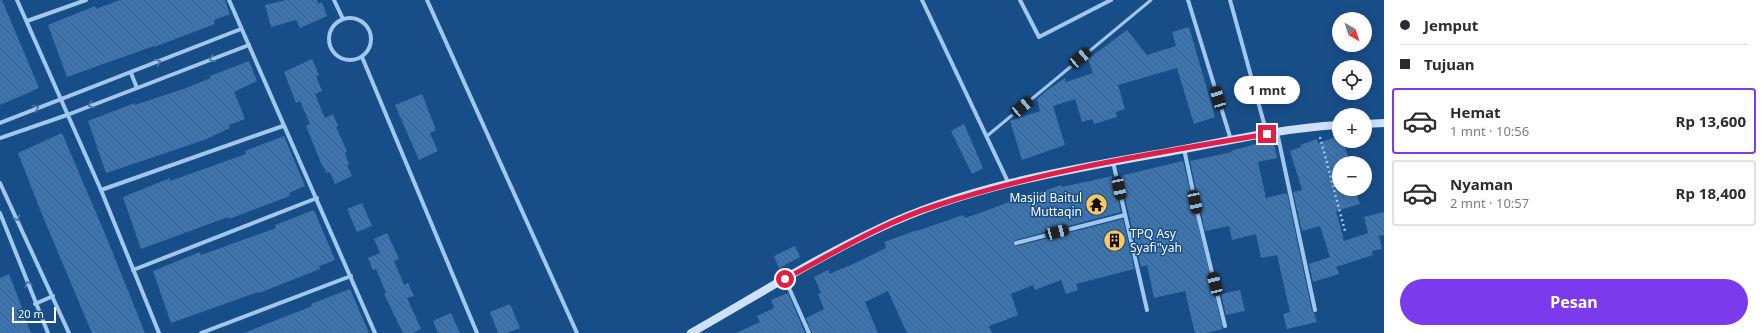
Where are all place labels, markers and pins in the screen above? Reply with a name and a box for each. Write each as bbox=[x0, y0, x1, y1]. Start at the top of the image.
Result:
place label: Masjid Baitul Muttaqin bbox=[1009, 189, 1082, 220]
temple icon: Masjid Baitul Muttaqin bbox=[1084, 191, 1110, 217]
place label: TPQ Asy Syafi"yah bbox=[1130, 225, 1182, 256]
building icon: TPQ Asy Syafi"yah bbox=[1102, 227, 1128, 253]

